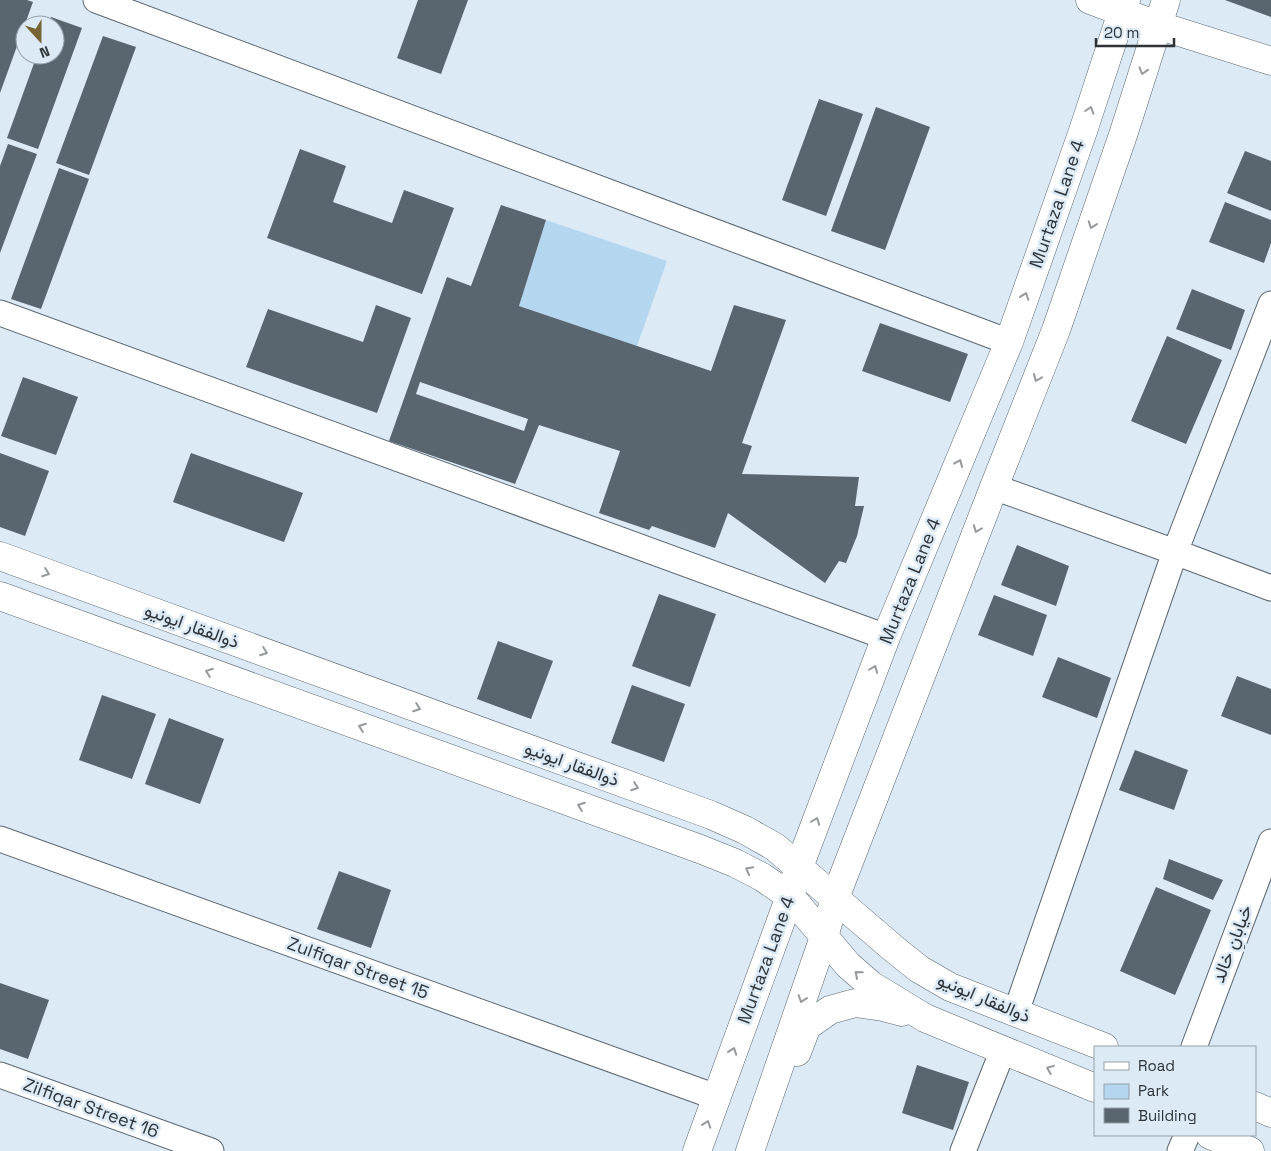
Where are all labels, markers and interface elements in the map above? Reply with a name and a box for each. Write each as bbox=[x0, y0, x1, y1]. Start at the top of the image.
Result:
north arrow bbox=[15, 15, 65, 65]
scale bar bbox=[1096, 15, 1174, 47]
text: 20 m bbox=[1104, 23, 1139, 42]
text: N bbox=[37, 42, 52, 62]
one-way arrow bbox=[1139, 67, 1149, 75]
one-way arrow bbox=[1084, 106, 1094, 114]
street label: Murtaza Lane 4 bbox=[1024, 137, 1089, 271]
one-way arrow bbox=[1088, 221, 1098, 229]
one-way arrow bbox=[1019, 292, 1029, 301]
one-way arrow bbox=[1033, 373, 1043, 382]
one-way arrow bbox=[952, 459, 963, 468]
street label: Murtaza Lane 4 bbox=[874, 514, 945, 647]
one-way arrow bbox=[973, 525, 983, 533]
one-way arrow bbox=[41, 567, 50, 577]
street label: ذوالفقار ایونیو bbox=[142, 598, 243, 653]
one-way arrow bbox=[259, 646, 268, 656]
one-way arrow bbox=[868, 666, 878, 674]
one-way arrow bbox=[205, 668, 214, 678]
one-way arrow bbox=[412, 702, 421, 712]
one-way arrow bbox=[358, 723, 367, 733]
street label: ذوالفقار ایونیو bbox=[522, 736, 623, 791]
one-way arrow bbox=[631, 781, 639, 791]
one-way arrow bbox=[577, 802, 585, 812]
one-way arrow bbox=[810, 817, 820, 826]
one-way arrow bbox=[745, 866, 754, 876]
street label: Murtaza Lane 4 bbox=[732, 893, 799, 1027]
street label: خیابانِ خالد bbox=[1206, 902, 1260, 987]
street label: Zulfiqar Street 15 bbox=[284, 931, 432, 1004]
street label: ذوالفقار ایونیو bbox=[934, 968, 1034, 1027]
one-way arrow bbox=[855, 971, 864, 980]
one-way arrow bbox=[798, 994, 808, 1003]
legend bbox=[1094, 1046, 1256, 1136]
one-way arrow bbox=[727, 1048, 737, 1056]
text: Road bbox=[1138, 1056, 1175, 1075]
one-way arrow bbox=[1046, 1065, 1055, 1075]
street label: Zilfiqar Street 16 bbox=[20, 1072, 162, 1143]
text: Park bbox=[1138, 1081, 1169, 1100]
text: Building bbox=[1138, 1106, 1197, 1125]
one-way arrow bbox=[701, 1120, 711, 1129]

